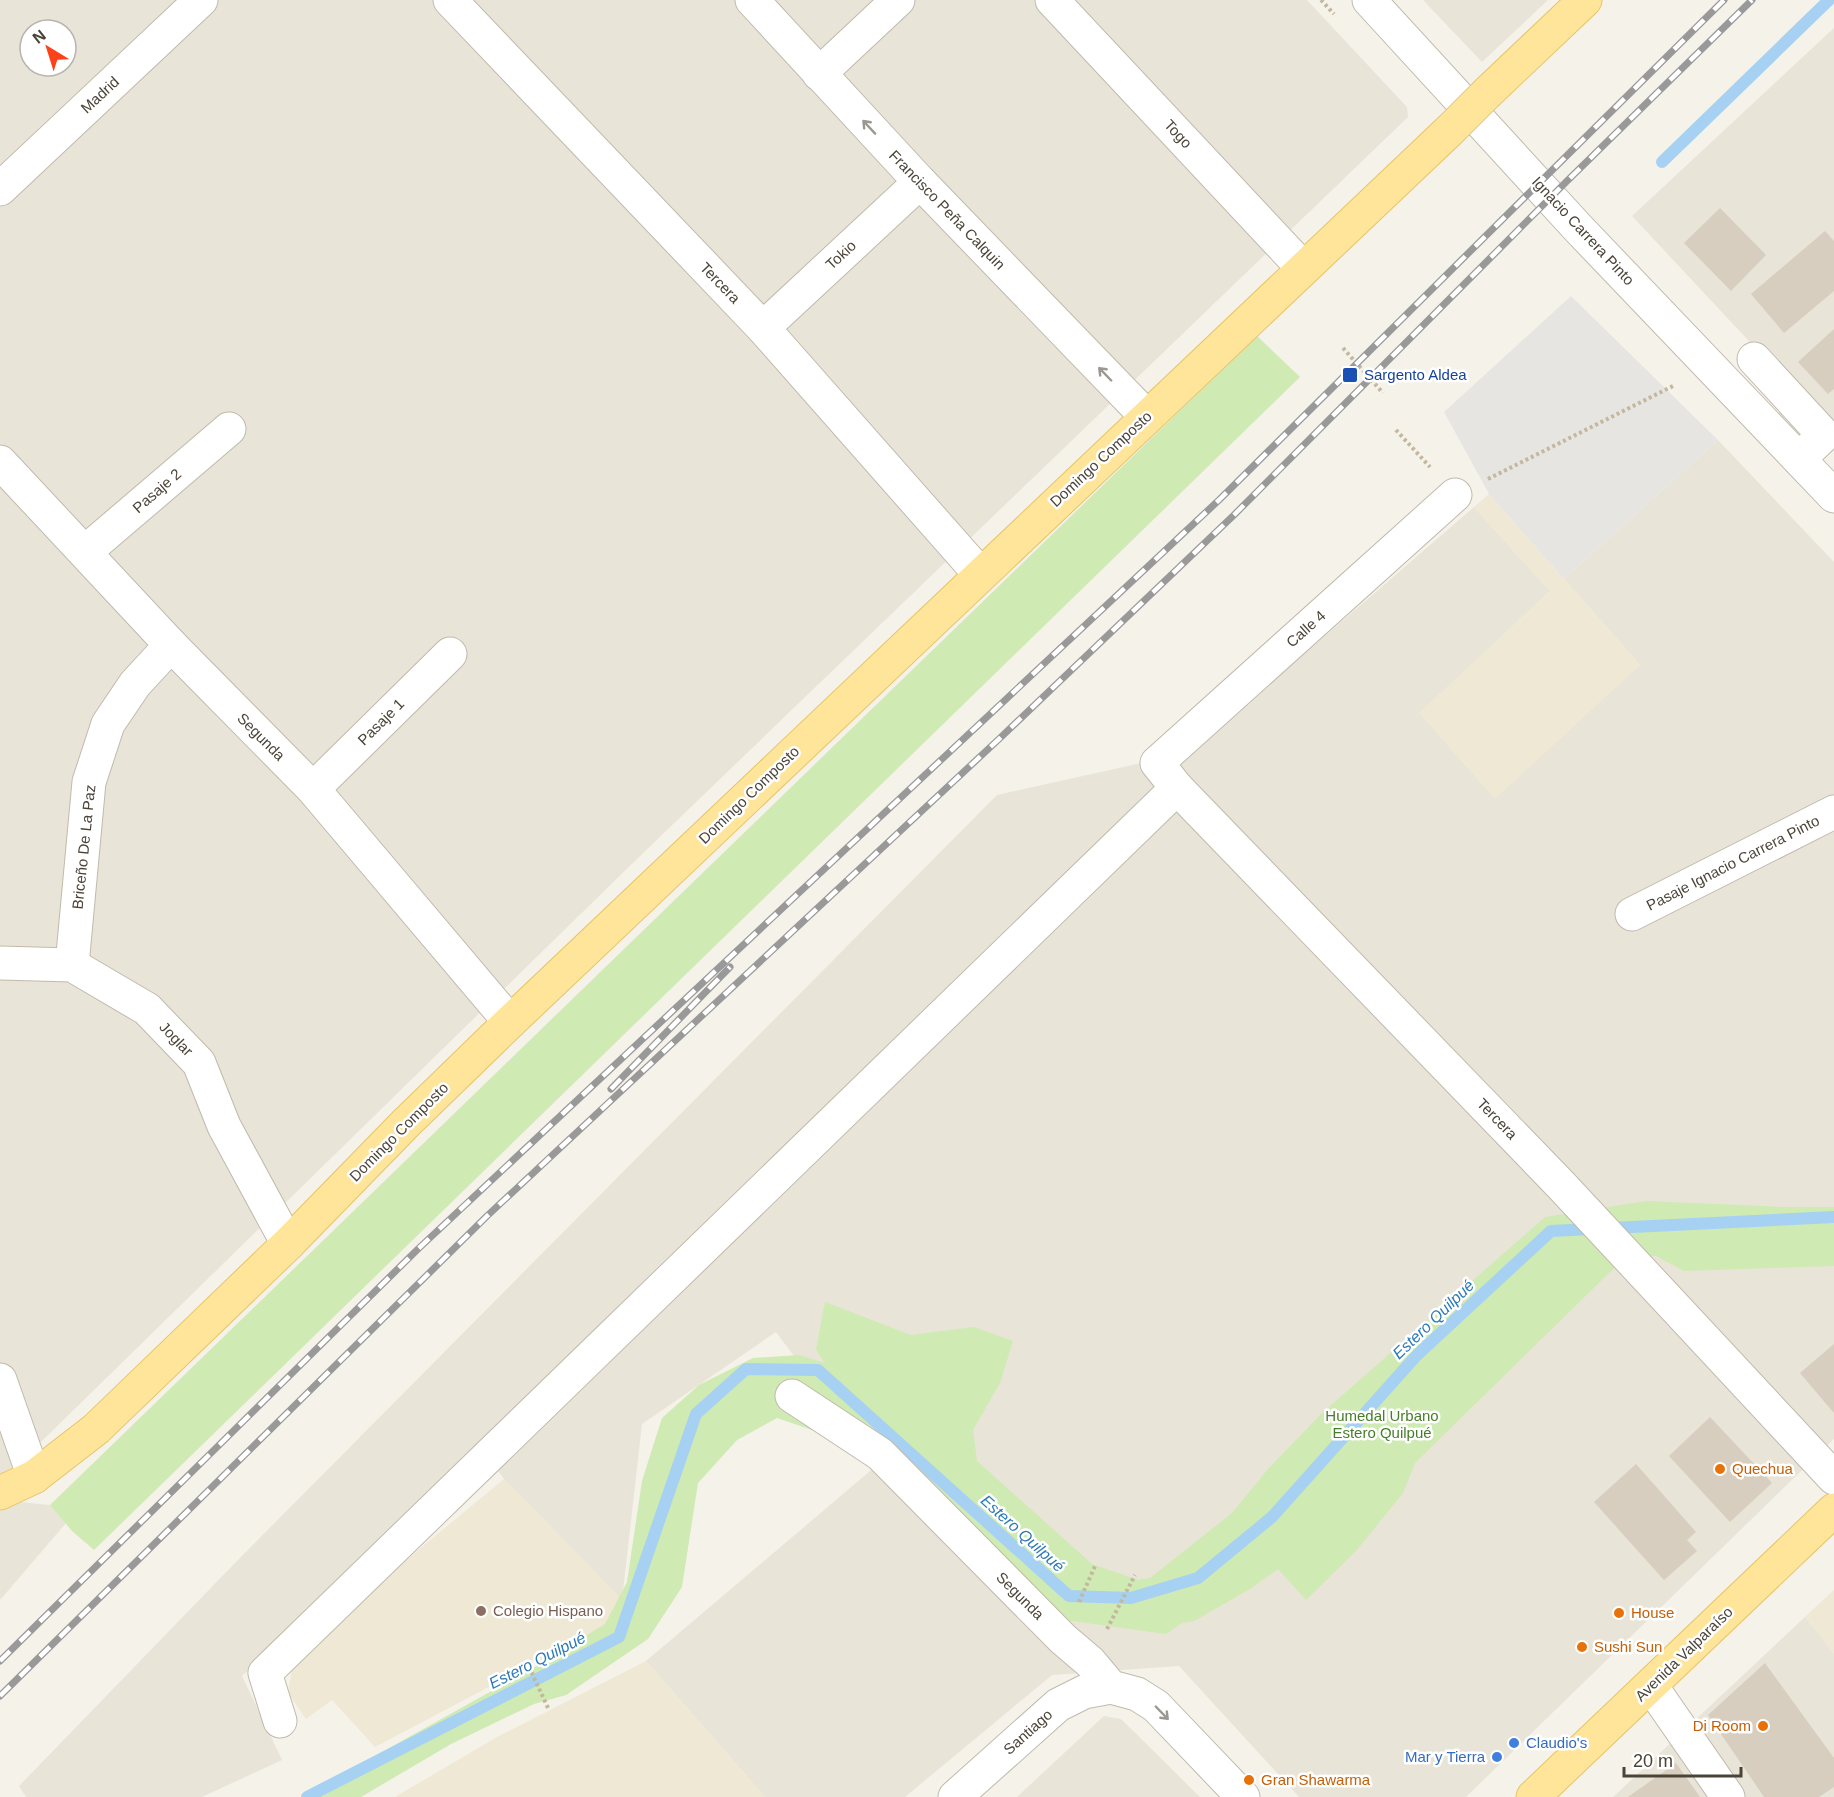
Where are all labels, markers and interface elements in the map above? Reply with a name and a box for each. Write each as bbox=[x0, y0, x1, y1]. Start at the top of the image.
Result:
north arrow bbox=[18, 18, 78, 78]
text: N bbox=[29, 26, 49, 47]
street label: Madrid bbox=[77, 73, 122, 116]
street label: Togo bbox=[1161, 116, 1196, 151]
one-way arrow bbox=[862, 120, 876, 135]
street label: Francisco Peña Calquin bbox=[886, 146, 1009, 273]
street label: Ignacio Carrera Pinto bbox=[1529, 173, 1638, 288]
street label: Tokio bbox=[822, 236, 859, 273]
street label: Tercera bbox=[697, 259, 744, 307]
marker: Sargento Aldea bbox=[1341, 366, 1359, 384]
place label: Sargento Aldea bbox=[1364, 366, 1467, 383]
one-way arrow bbox=[1098, 367, 1113, 382]
street label: Domingo Composto bbox=[1046, 407, 1155, 510]
street label: Pasaje 2 bbox=[129, 465, 184, 516]
street label: Calle 4 bbox=[1283, 607, 1329, 651]
street label: Pasaje 1 bbox=[354, 695, 407, 748]
street label: Segunda bbox=[234, 709, 289, 764]
street label: Domingo Composto bbox=[695, 742, 802, 847]
street label: Briceño De La Paz bbox=[69, 784, 98, 910]
street label: Pasaje Ignacio Carrera Pinto bbox=[1643, 811, 1822, 914]
street label: Joglar bbox=[156, 1018, 197, 1059]
street label: Domingo Composto bbox=[346, 1079, 452, 1185]
street label: Tercera bbox=[1474, 1095, 1521, 1143]
water label: Estero Quilpué bbox=[1389, 1276, 1477, 1362]
park label: Humedal Urbano Estero Quilpué bbox=[1325, 1407, 1439, 1441]
place label: Quechua bbox=[1732, 1460, 1794, 1477]
marker: Quechua bbox=[1713, 1462, 1727, 1476]
water label: Estero Quilpué bbox=[978, 1492, 1068, 1575]
street label: Segunda bbox=[993, 1568, 1048, 1623]
place label: Colegio Hispano bbox=[493, 1602, 603, 1619]
street label: Avenida Valparaíso bbox=[1631, 1603, 1736, 1704]
marker: Colegio Hispano bbox=[474, 1604, 488, 1618]
place label: House bbox=[1631, 1604, 1674, 1621]
marker: House bbox=[1612, 1606, 1626, 1620]
water label: Estero Quilpué bbox=[486, 1629, 588, 1692]
place label: Sushi Sun bbox=[1594, 1638, 1662, 1655]
marker: Sushi Sun bbox=[1575, 1640, 1589, 1654]
street label: Santiago bbox=[1000, 1705, 1055, 1758]
one-way arrow bbox=[1155, 1706, 1170, 1721]
place label: Di Room bbox=[1693, 1717, 1751, 1734]
marker: Di Room bbox=[1756, 1719, 1770, 1733]
place label: Claudio's bbox=[1526, 1734, 1587, 1751]
marker: Claudio's bbox=[1507, 1736, 1521, 1750]
scale bar bbox=[1624, 1740, 1741, 1778]
place label: Mar y Tierra bbox=[1405, 1748, 1486, 1765]
marker: Mar y Tierra bbox=[1490, 1750, 1504, 1764]
text: 20 m bbox=[1633, 1751, 1673, 1771]
place label: Gran Shawarma bbox=[1261, 1771, 1371, 1788]
marker: Gran Shawarma bbox=[1242, 1773, 1256, 1787]

